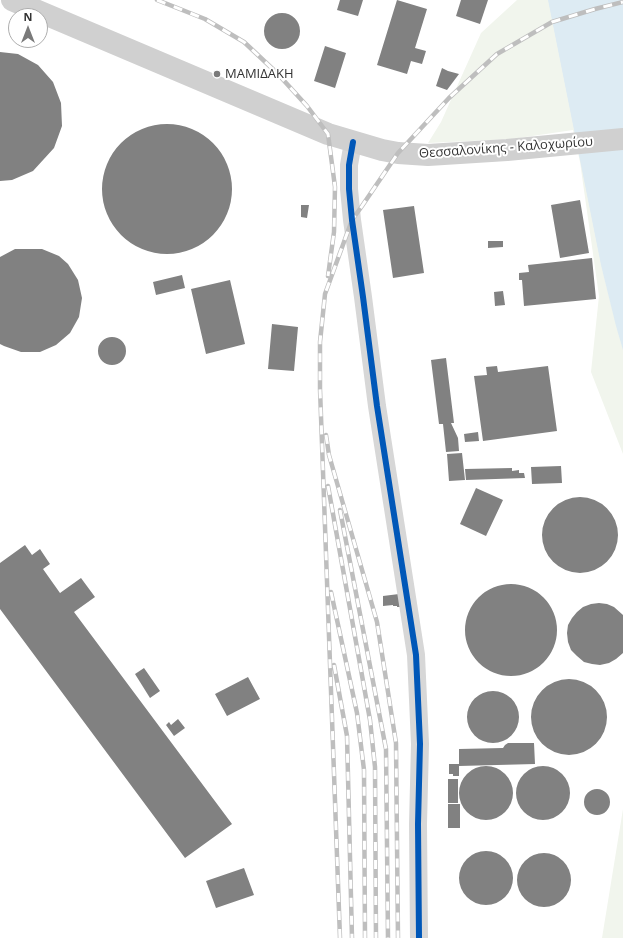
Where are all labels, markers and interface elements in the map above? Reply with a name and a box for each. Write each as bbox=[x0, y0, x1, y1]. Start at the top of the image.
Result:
north arrow bbox=[8, 8, 48, 48]
text: N bbox=[24, 9, 32, 24]
place label: ΜΑΜΙΔΑΚΗ bbox=[225, 66, 294, 82]
marker: ΜΑΜΙΔΑΚΗ bbox=[212, 69, 222, 79]
street label: Θεσσαλονίκης - Καλοχωρίου bbox=[419, 134, 593, 162]

